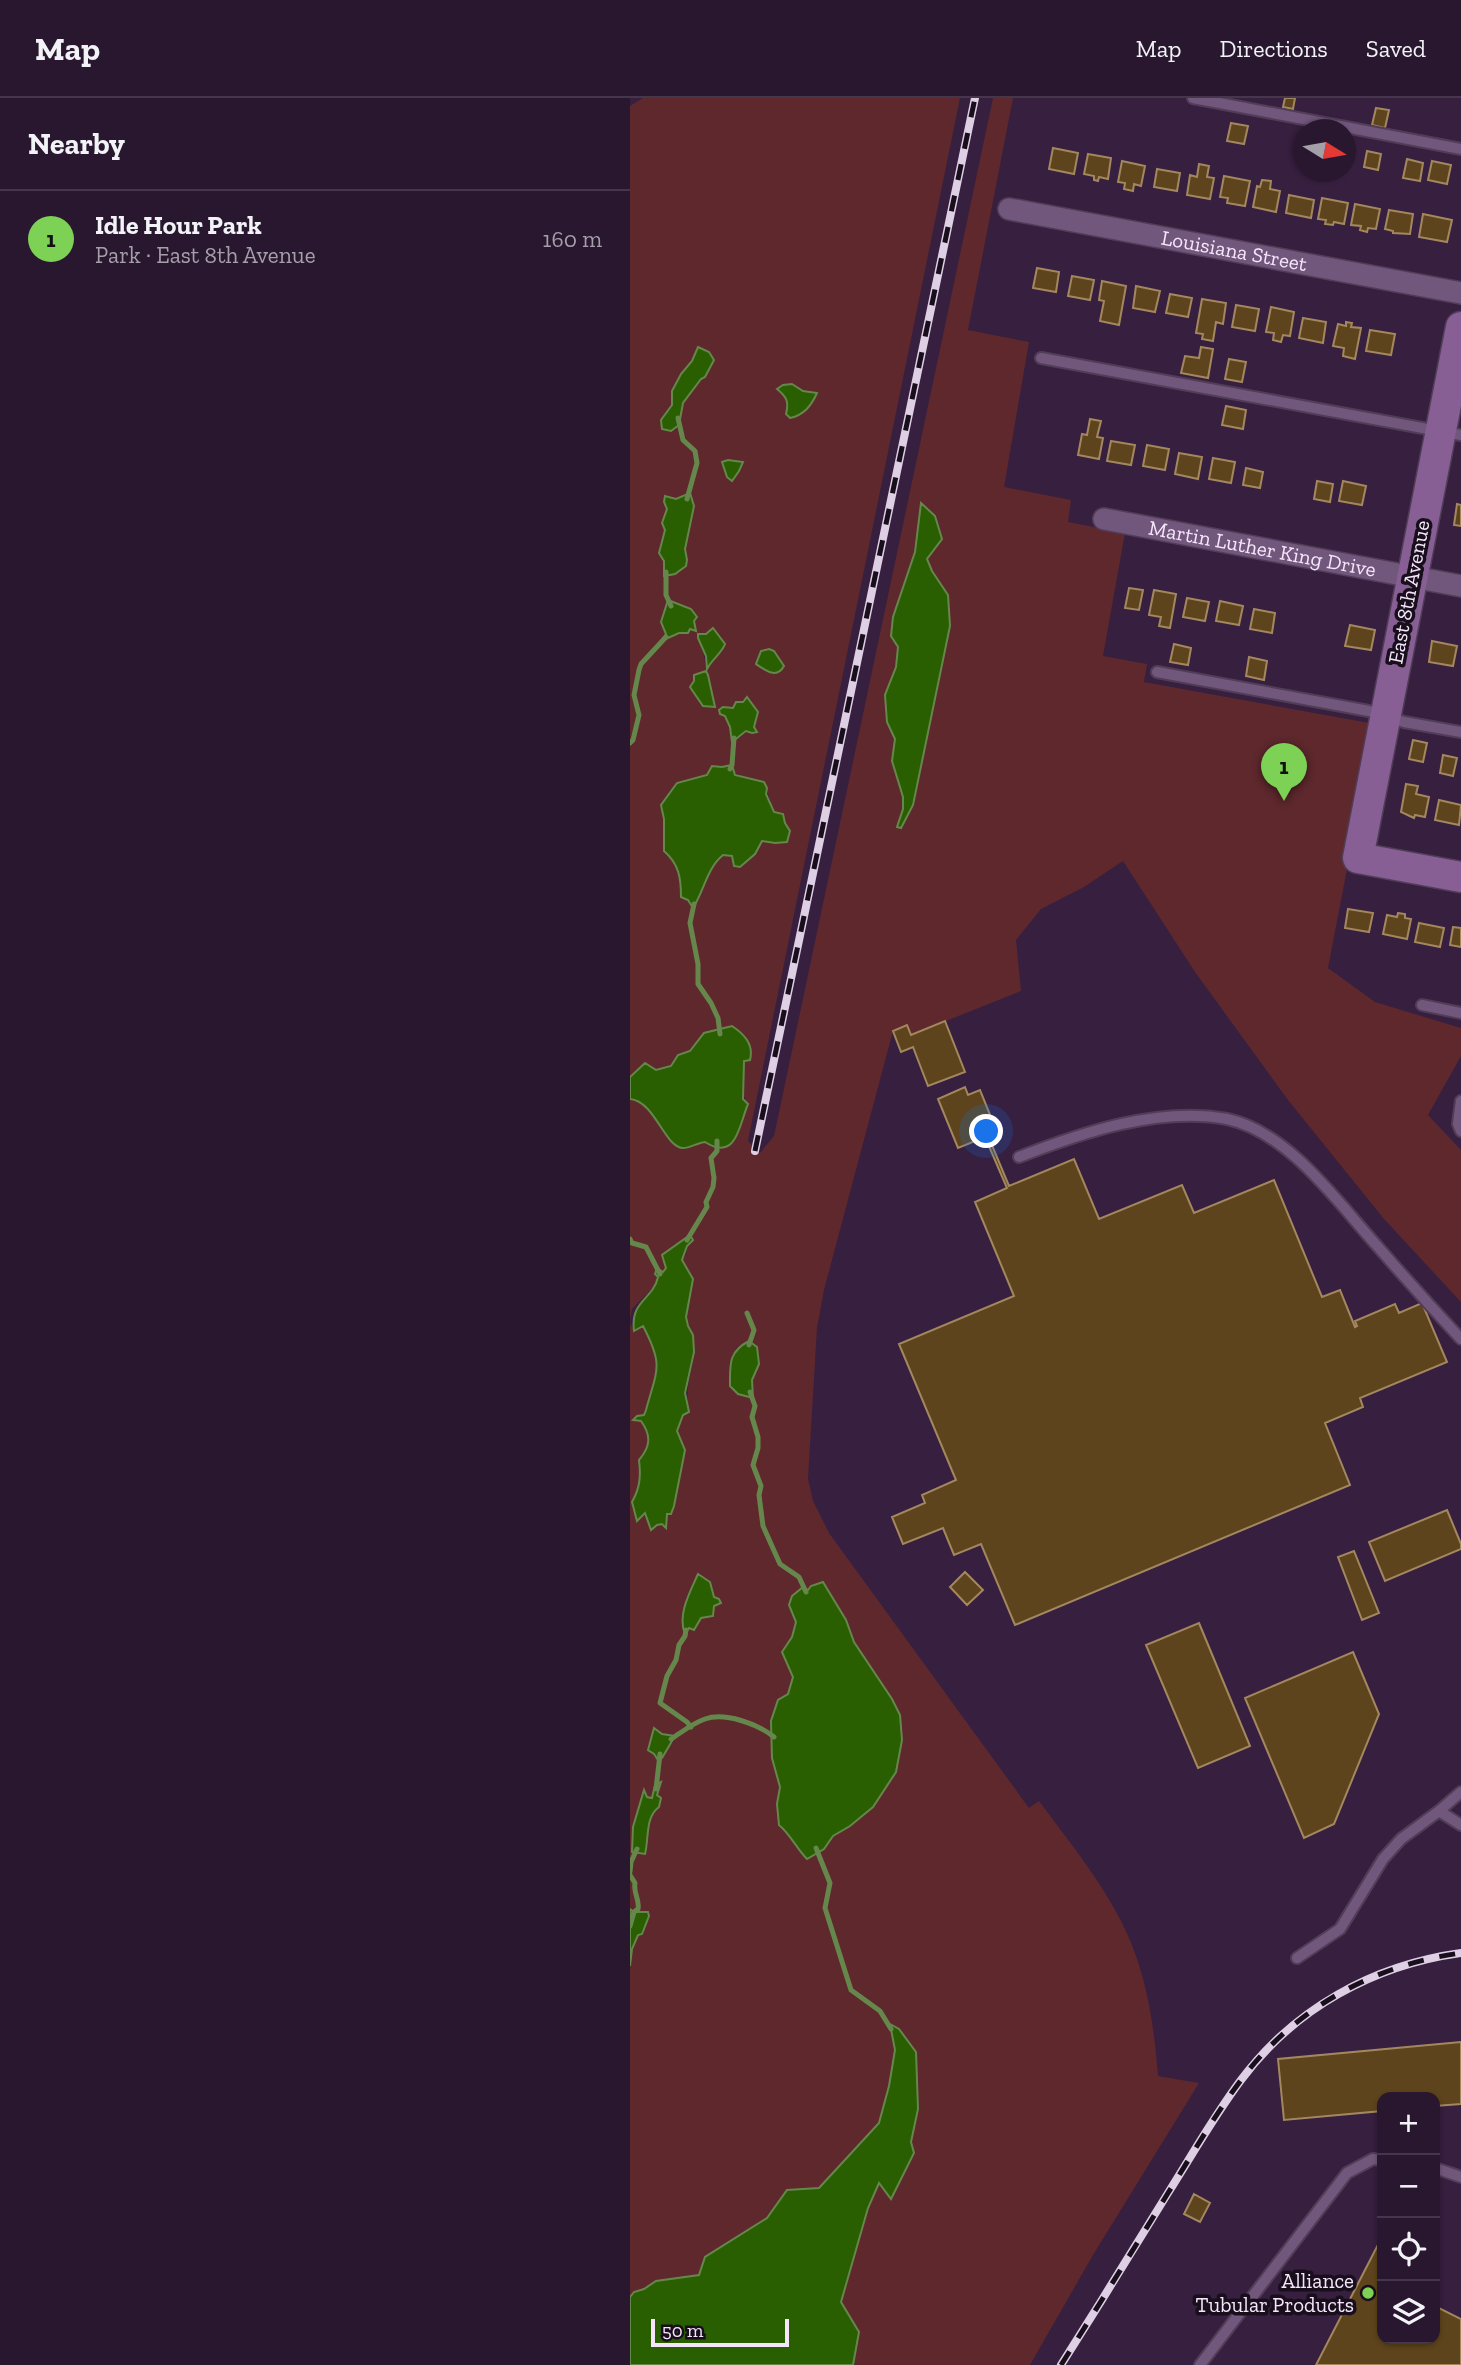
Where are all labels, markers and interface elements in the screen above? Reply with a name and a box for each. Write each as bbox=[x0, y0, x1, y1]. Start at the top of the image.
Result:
text: Map bbox=[35, 29, 100, 68]
text: Map bbox=[1136, 34, 1182, 63]
text: Directions bbox=[1220, 34, 1328, 63]
text: Saved bbox=[1366, 34, 1426, 63]
north arrow bbox=[1293, 119, 1356, 182]
text: Nearby bbox=[28, 126, 125, 162]
text: Idle Hour Park bbox=[95, 209, 262, 241]
text: 1 bbox=[46, 225, 56, 253]
text: 160 m bbox=[543, 225, 602, 253]
street label: Louisiana Street bbox=[1159, 225, 1309, 276]
text: Park · East 8th Avenue bbox=[95, 241, 316, 269]
street label: Martin Luther King Drive bbox=[1147, 515, 1378, 582]
street label: East 8th Avenue bbox=[1382, 518, 1435, 666]
pin: 1 bbox=[1261, 743, 1307, 801]
your location bbox=[969, 1114, 1003, 1148]
map controls bbox=[1377, 2092, 1440, 2344]
button: + bbox=[1377, 2092, 1440, 2155]
button: − bbox=[1377, 2155, 1440, 2218]
button: locate bbox=[1377, 2218, 1440, 2281]
place label: Alliance Tubular Products bbox=[1196, 2268, 1354, 2317]
button: layers bbox=[1377, 2281, 1440, 2344]
marker: Alliance Tubular Products bbox=[1360, 2285, 1376, 2301]
scale bar bbox=[651, 2316, 789, 2348]
text: 50 m bbox=[662, 2319, 703, 2342]

